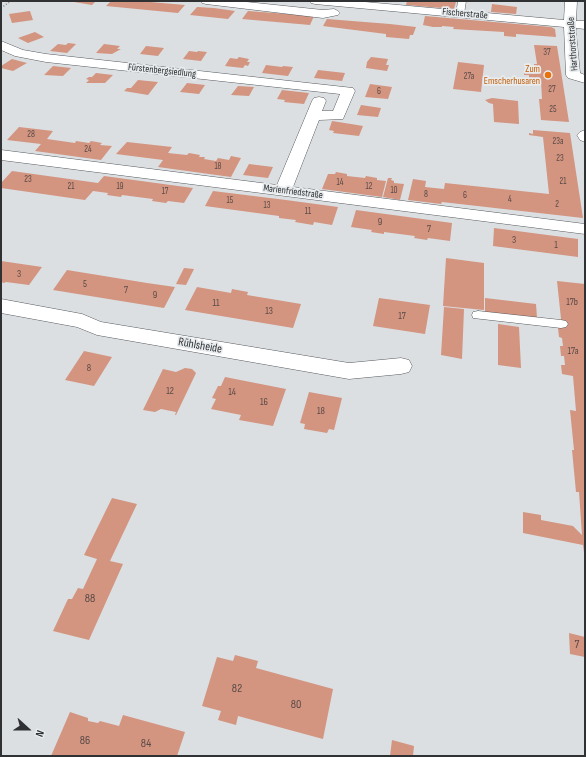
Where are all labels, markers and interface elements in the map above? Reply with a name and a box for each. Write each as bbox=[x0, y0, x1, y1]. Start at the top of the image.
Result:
street label: Fischerstraße bbox=[442, 6, 488, 22]
street label: Harthorststraße bbox=[565, 17, 581, 71]
house number: 37 bbox=[543, 48, 551, 58]
street label: Fürstenbergsiedlung bbox=[127, 61, 197, 81]
place label: Zum Emscherhusaren bbox=[484, 63, 540, 86]
marker: Zum Emscherhusaren bbox=[543, 70, 553, 80]
house number: 27a bbox=[464, 72, 474, 82]
house number: 27 bbox=[548, 85, 556, 95]
house number: 6 bbox=[377, 87, 381, 97]
house number: 25 bbox=[549, 105, 557, 115]
house number: 28 bbox=[27, 130, 35, 140]
house number: 23a bbox=[553, 137, 563, 147]
house number: 24 bbox=[84, 145, 92, 155]
house number: 23 bbox=[556, 154, 564, 164]
house number: 18 bbox=[214, 162, 222, 172]
house number: 23 bbox=[24, 175, 32, 185]
house number: 21 bbox=[560, 177, 566, 187]
house number: 14 bbox=[337, 178, 343, 188]
house number: 21 bbox=[68, 182, 74, 192]
house number: 19 bbox=[116, 182, 124, 192]
street label: Marienfriedstraße bbox=[262, 182, 324, 202]
house number: 12 bbox=[366, 182, 372, 192]
house number: 10 bbox=[390, 186, 398, 196]
house number: 17 bbox=[162, 187, 168, 197]
house number: 8 bbox=[424, 190, 428, 200]
house number: 6 bbox=[463, 191, 467, 201]
house number: 4 bbox=[508, 195, 512, 205]
house number: 15 bbox=[227, 196, 233, 206]
house number: 2 bbox=[555, 200, 559, 210]
house number: 13 bbox=[264, 201, 270, 211]
house number: 11 bbox=[305, 207, 311, 217]
house number: 9 bbox=[378, 216, 382, 228]
house number: 7 bbox=[427, 223, 431, 235]
house number: 3 bbox=[512, 234, 516, 246]
house number: 1 bbox=[554, 239, 558, 251]
house number: 3 bbox=[17, 268, 21, 280]
house number: 5 bbox=[83, 278, 87, 290]
house number: 7 bbox=[124, 284, 128, 296]
house number: 9 bbox=[153, 289, 157, 301]
house number: 17b bbox=[566, 296, 578, 308]
house number: 11 bbox=[213, 297, 219, 309]
house number: 13 bbox=[265, 305, 273, 317]
house number: 17 bbox=[398, 310, 406, 322]
street label: Rühlsheide bbox=[177, 335, 223, 357]
house number: 17a bbox=[567, 345, 579, 357]
house number: 8 bbox=[87, 362, 91, 374]
house number: 12 bbox=[166, 385, 174, 397]
house number: 14 bbox=[228, 386, 236, 398]
house number: 16 bbox=[260, 396, 268, 408]
house number: 18 bbox=[317, 405, 325, 417]
house number: 88 bbox=[85, 592, 95, 606]
house number: 7 bbox=[575, 638, 579, 652]
house number: 82 bbox=[232, 682, 242, 696]
house number: 80 bbox=[291, 698, 301, 712]
north arrow bbox=[8, 709, 48, 749]
text: N bbox=[33, 728, 47, 739]
house number: 86 bbox=[80, 734, 90, 748]
house number: 84 bbox=[141, 737, 151, 751]

